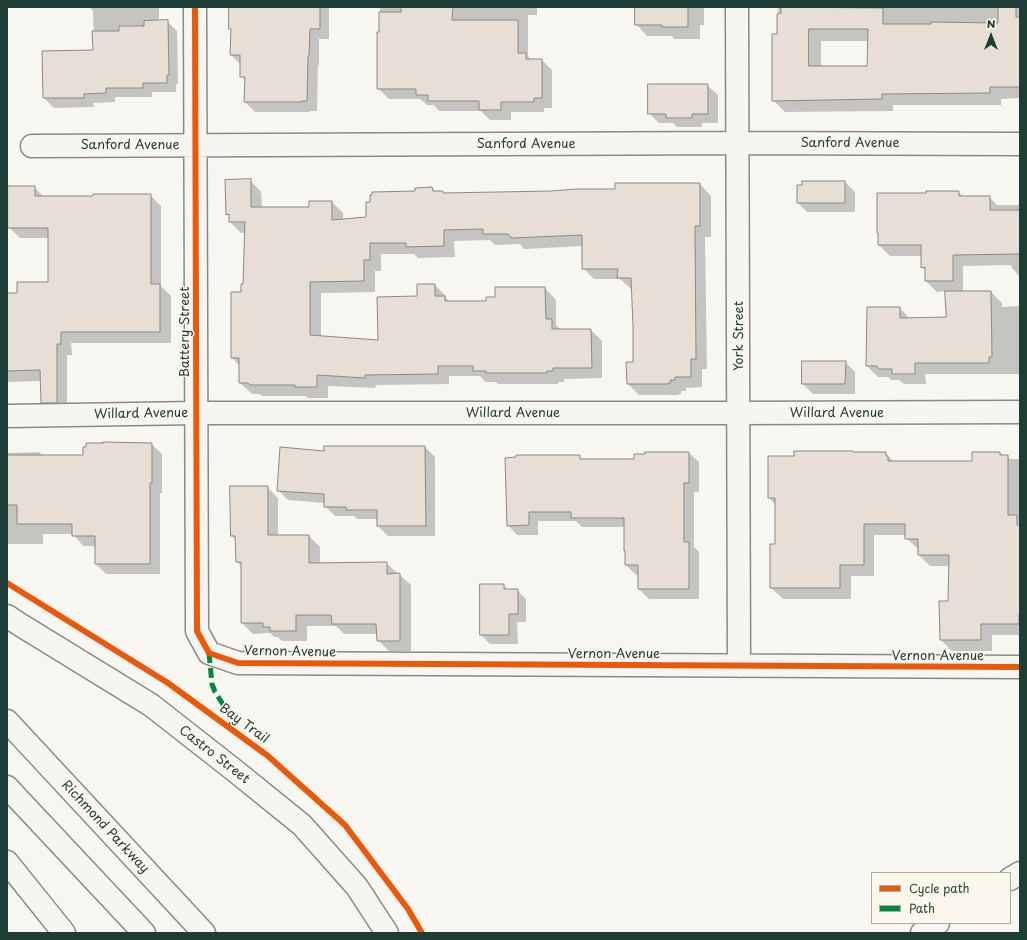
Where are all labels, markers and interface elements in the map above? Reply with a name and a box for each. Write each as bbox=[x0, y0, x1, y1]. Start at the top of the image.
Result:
text: N bbox=[987, 15, 995, 32]
north arrow bbox=[971, 16, 1011, 56]
street label: Sanford Avenue bbox=[800, 135, 900, 151]
street label: Sanford Avenue bbox=[476, 136, 576, 152]
street label: Sanford Avenue bbox=[80, 137, 180, 153]
street label: Battery Street bbox=[177, 286, 193, 378]
street label: York Street bbox=[731, 301, 747, 371]
street label: Willard Avenue bbox=[94, 405, 188, 423]
street label: Willard Avenue bbox=[466, 405, 560, 421]
street label: Willard Avenue bbox=[790, 405, 884, 421]
street label: Vernon Avenue bbox=[244, 643, 336, 661]
street label: Vernon Avenue bbox=[568, 646, 660, 662]
street label: Vernon Avenue bbox=[892, 648, 984, 664]
street label: Bay Trail bbox=[216, 701, 272, 747]
street label: Castro Street bbox=[176, 723, 252, 787]
street label: Richmond Parkway bbox=[58, 777, 152, 877]
legend bbox=[871, 872, 1011, 924]
text: Cycle path bbox=[909, 879, 970, 897]
text: Path bbox=[909, 899, 935, 917]

